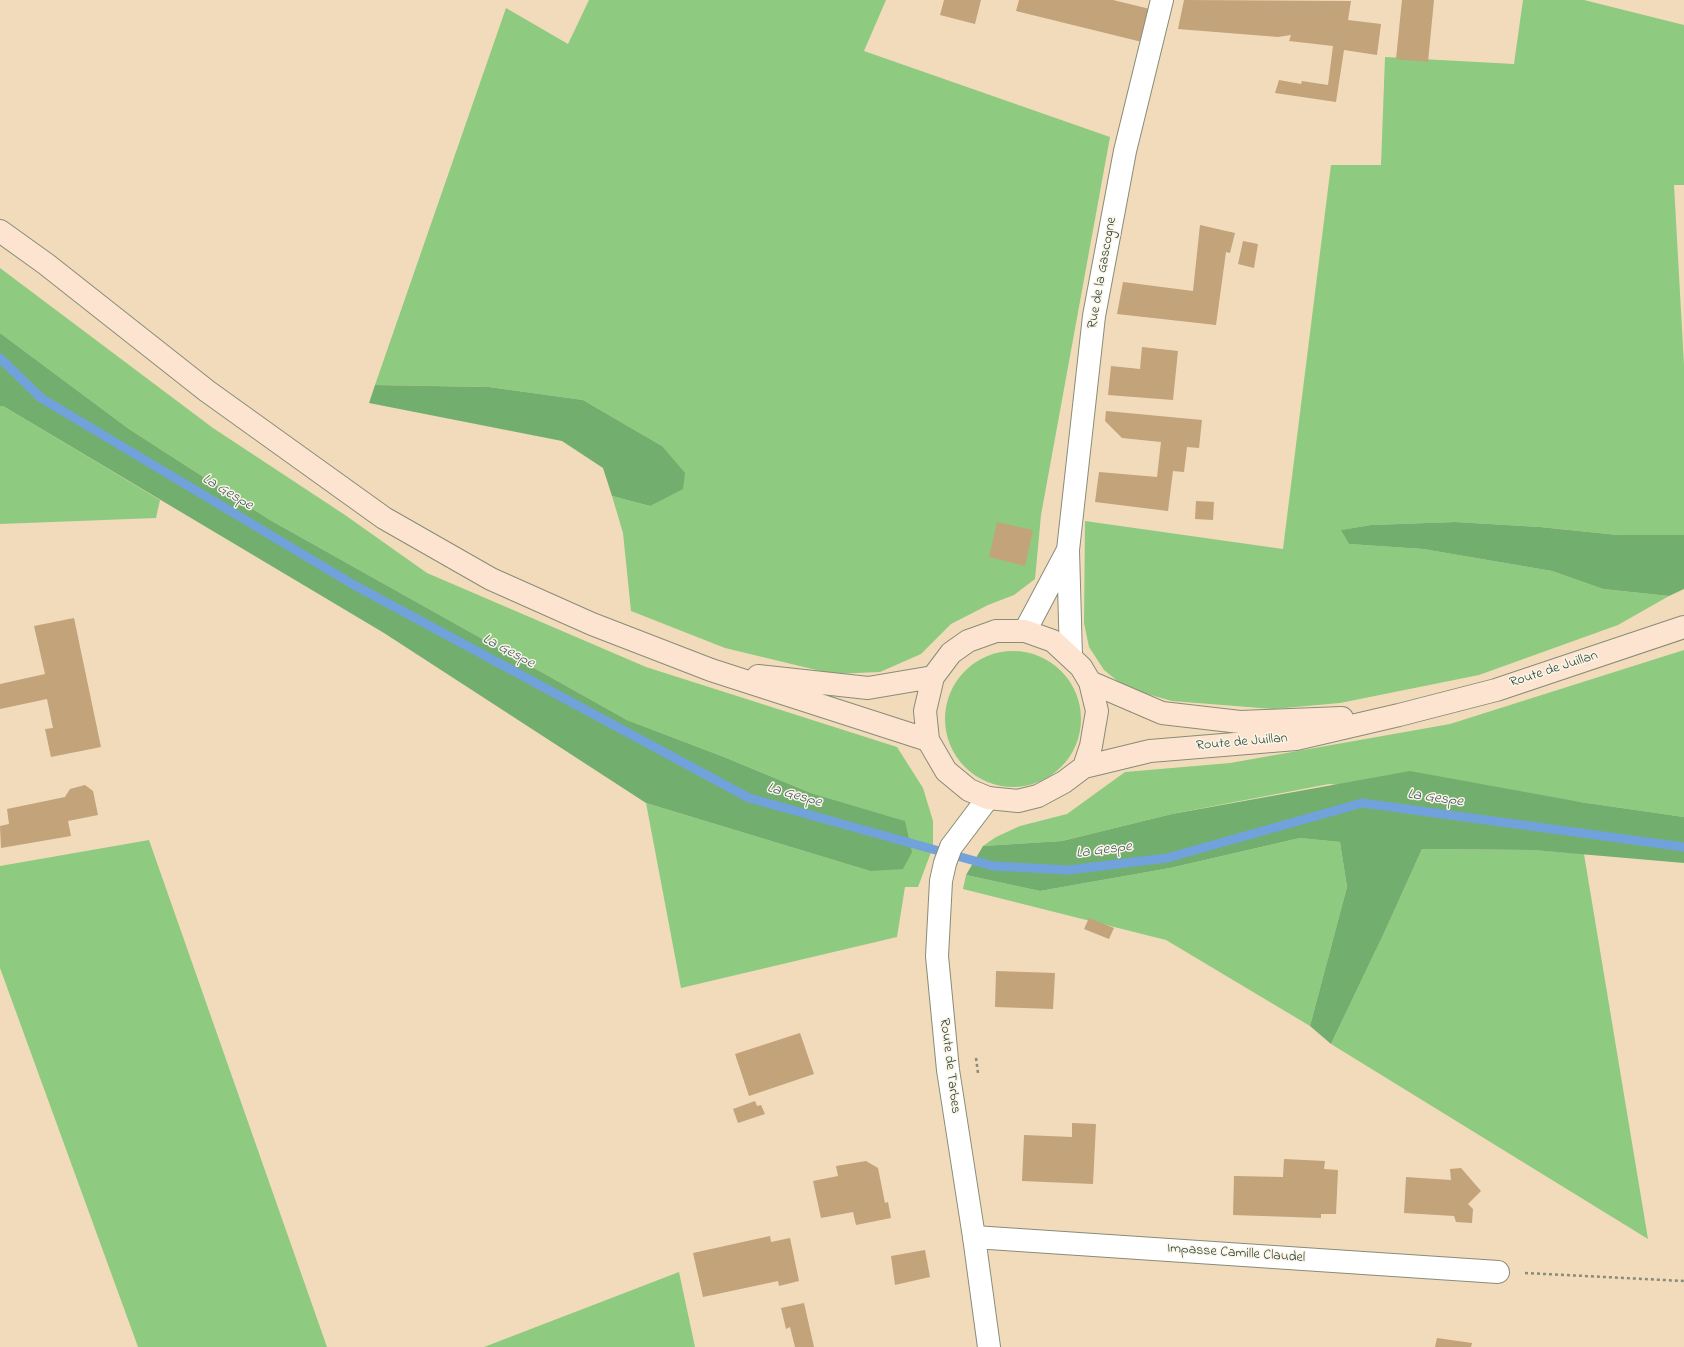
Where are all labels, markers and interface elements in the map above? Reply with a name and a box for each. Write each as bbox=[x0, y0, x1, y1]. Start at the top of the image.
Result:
street label: Rue de la Gascogne bbox=[1085, 216, 1121, 330]
water label: La Gespe bbox=[198, 471, 256, 515]
water label: La Gespe bbox=[479, 631, 537, 673]
street label: Route de Juillan bbox=[1508, 648, 1600, 692]
street label: Route de Juillan bbox=[1196, 731, 1288, 755]
water label: La Gespe bbox=[765, 780, 823, 812]
water label: La Gespe bbox=[1406, 786, 1464, 812]
water label: La Gespe bbox=[1075, 839, 1133, 863]
street label: Route de Tarbes bbox=[935, 1017, 963, 1115]
street label: Impasse Camille Claudel bbox=[1166, 1241, 1306, 1267]

